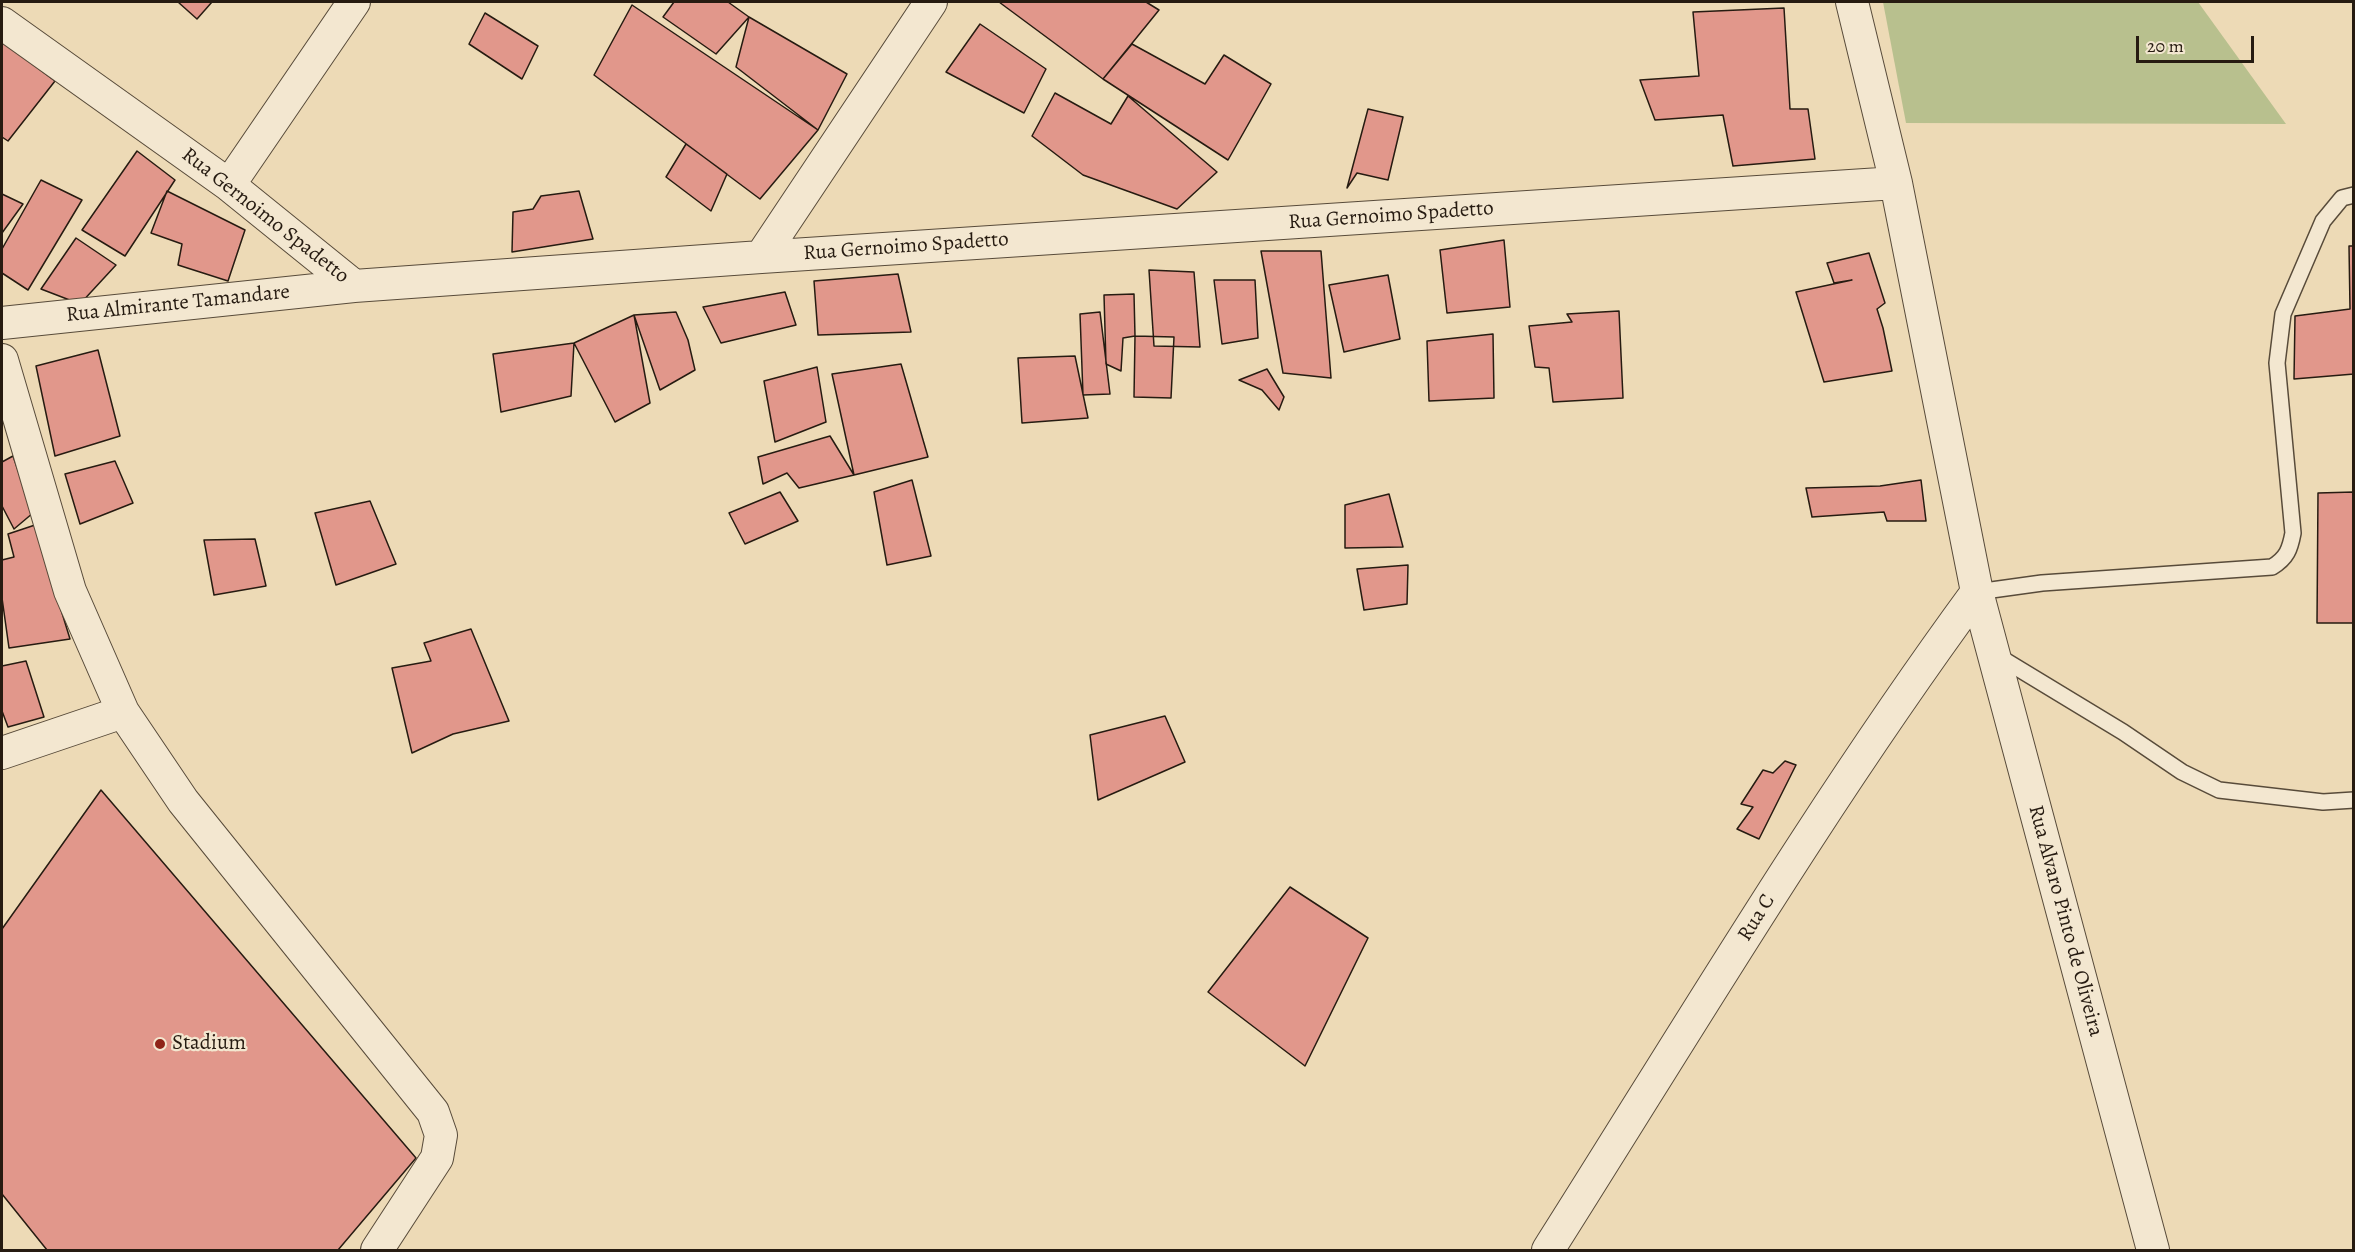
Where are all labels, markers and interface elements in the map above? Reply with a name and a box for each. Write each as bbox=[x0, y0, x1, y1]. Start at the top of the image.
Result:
scale bar bbox=[2139, 24, 2258, 62]
text: 20 m bbox=[2147, 34, 2184, 58]
street label: Rua Gernoimo Spadetto bbox=[176, 143, 354, 289]
street label: Rua Gernoimo Spadetto bbox=[1288, 196, 1494, 236]
street label: Rua Gernoimo Spadetto bbox=[803, 227, 1009, 267]
street label: Rua Almirante Tamandare bbox=[65, 280, 291, 328]
street label: Rua Alvaro Pinto de Oliveira bbox=[2022, 803, 2108, 1039]
street label: Rua C bbox=[1733, 890, 1781, 946]
place label: Stadium bbox=[172, 1031, 246, 1057]
marker: Stadium bbox=[153, 1037, 167, 1051]

